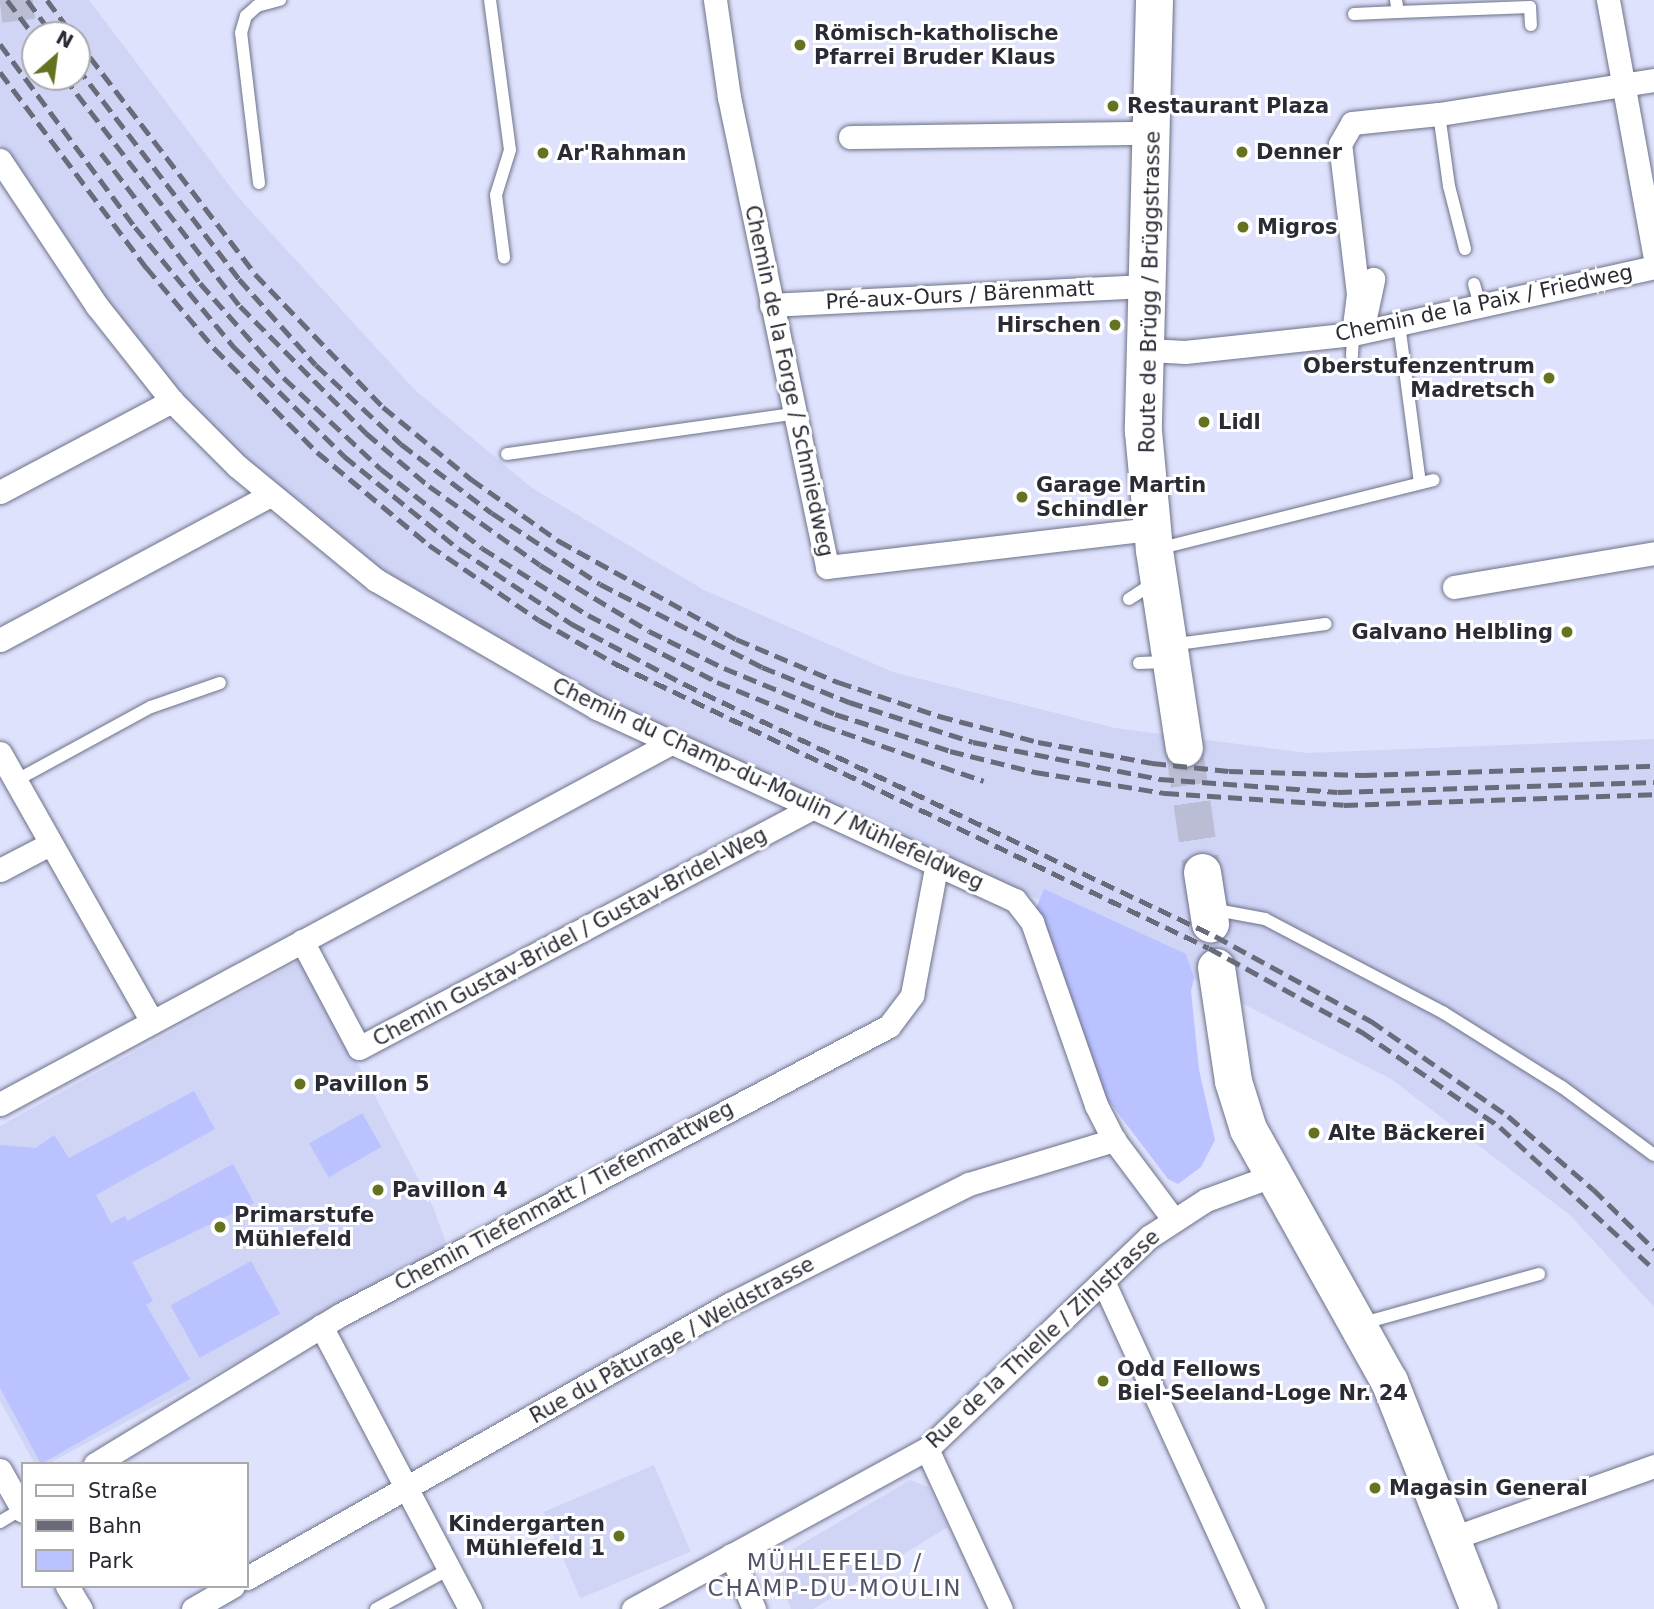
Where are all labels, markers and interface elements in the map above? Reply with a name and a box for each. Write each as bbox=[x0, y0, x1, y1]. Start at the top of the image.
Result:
place label: Römisch-katholische Pfarrei Bruder Klaus bbox=[814, 20, 1058, 70]
north arrow bbox=[21, 21, 91, 91]
text: N bbox=[53, 26, 77, 53]
marker: Römisch-katholische Pfarrei Bruder Klaus bbox=[792, 37, 808, 53]
place label: Restaurant Plaza bbox=[1127, 93, 1329, 119]
marker: Restaurant Plaza bbox=[1105, 98, 1121, 114]
street label: Route de Brügg / Brüggstrasse bbox=[1135, 131, 1165, 453]
place label: Denner bbox=[1256, 139, 1342, 165]
place label: Ar'Rahman bbox=[557, 140, 686, 166]
marker: Denner bbox=[1234, 144, 1250, 160]
marker: Ar'Rahman bbox=[535, 145, 551, 161]
street label: Chemin de la Forge / Schmiedweg bbox=[739, 203, 839, 559]
place label: Migros bbox=[1257, 214, 1337, 240]
marker: Migros bbox=[1235, 219, 1251, 235]
street label: Chemin de la Paix / Friedweg bbox=[1333, 259, 1635, 347]
street label: Pré-aux-Ours / Bärenmatt bbox=[825, 275, 1095, 315]
place label: Hirschen bbox=[997, 312, 1101, 338]
marker: Hirschen bbox=[1107, 317, 1123, 333]
place label: Oberstufenzentrum Madretsch bbox=[1303, 353, 1535, 403]
marker: Oberstufenzentrum Madretsch bbox=[1541, 370, 1557, 386]
place label: Lidl bbox=[1218, 409, 1261, 435]
marker: Lidl bbox=[1196, 414, 1212, 430]
place label: Garage Martin Schindler bbox=[1036, 472, 1206, 522]
marker: Garage Martin Schindler bbox=[1014, 489, 1030, 505]
place label: Galvano Helbling bbox=[1351, 619, 1553, 645]
marker: Galvano Helbling bbox=[1559, 624, 1575, 640]
street label: Chemin du Champ-du-Moulin / Mühlefeldweg bbox=[548, 673, 988, 895]
street label: Chemin Gustav-Bridel / Gustav-Bridel-Weg bbox=[369, 822, 771, 1052]
place label: Pavillon 5 bbox=[314, 1071, 430, 1097]
marker: Pavillon 5 bbox=[292, 1076, 308, 1092]
street label: Chemin Tiefenmatt / Tiefenmattweg bbox=[390, 1096, 738, 1296]
place label: Alte Bäckerei bbox=[1328, 1120, 1485, 1146]
marker: Alte Bäckerei bbox=[1306, 1125, 1322, 1141]
place label: Pavillon 4 bbox=[392, 1177, 508, 1203]
marker: Pavillon 4 bbox=[370, 1182, 386, 1198]
place label: Primarstufe Mühlefeld bbox=[234, 1202, 374, 1252]
marker: Primarstufe Mühlefeld bbox=[212, 1219, 228, 1235]
street label: Rue de la Thielle / Zihlstrasse bbox=[921, 1224, 1165, 1454]
street label: Rue du Pâturage / Weidstrasse bbox=[525, 1251, 819, 1429]
place label: Odd Fellows Biel-Seeland-Loge Nr. 24 bbox=[1117, 1356, 1408, 1406]
marker: Odd Fellows Biel-Seeland-Loge Nr. 24 bbox=[1095, 1373, 1111, 1389]
legend bbox=[21, 1462, 248, 1588]
place label: Magasin General bbox=[1389, 1475, 1588, 1501]
text: Straße bbox=[88, 1479, 157, 1503]
marker: Magasin General bbox=[1367, 1480, 1383, 1496]
place label: Kindergarten Mühlefeld 1 bbox=[448, 1511, 605, 1561]
text: Bahn bbox=[88, 1514, 142, 1538]
marker: Kindergarten Mühlefeld 1 bbox=[611, 1528, 627, 1544]
district label: MÜHLEFELD / CHAMP-DU-MOULIN bbox=[709, 1548, 961, 1602]
text: Park bbox=[88, 1549, 133, 1573]

